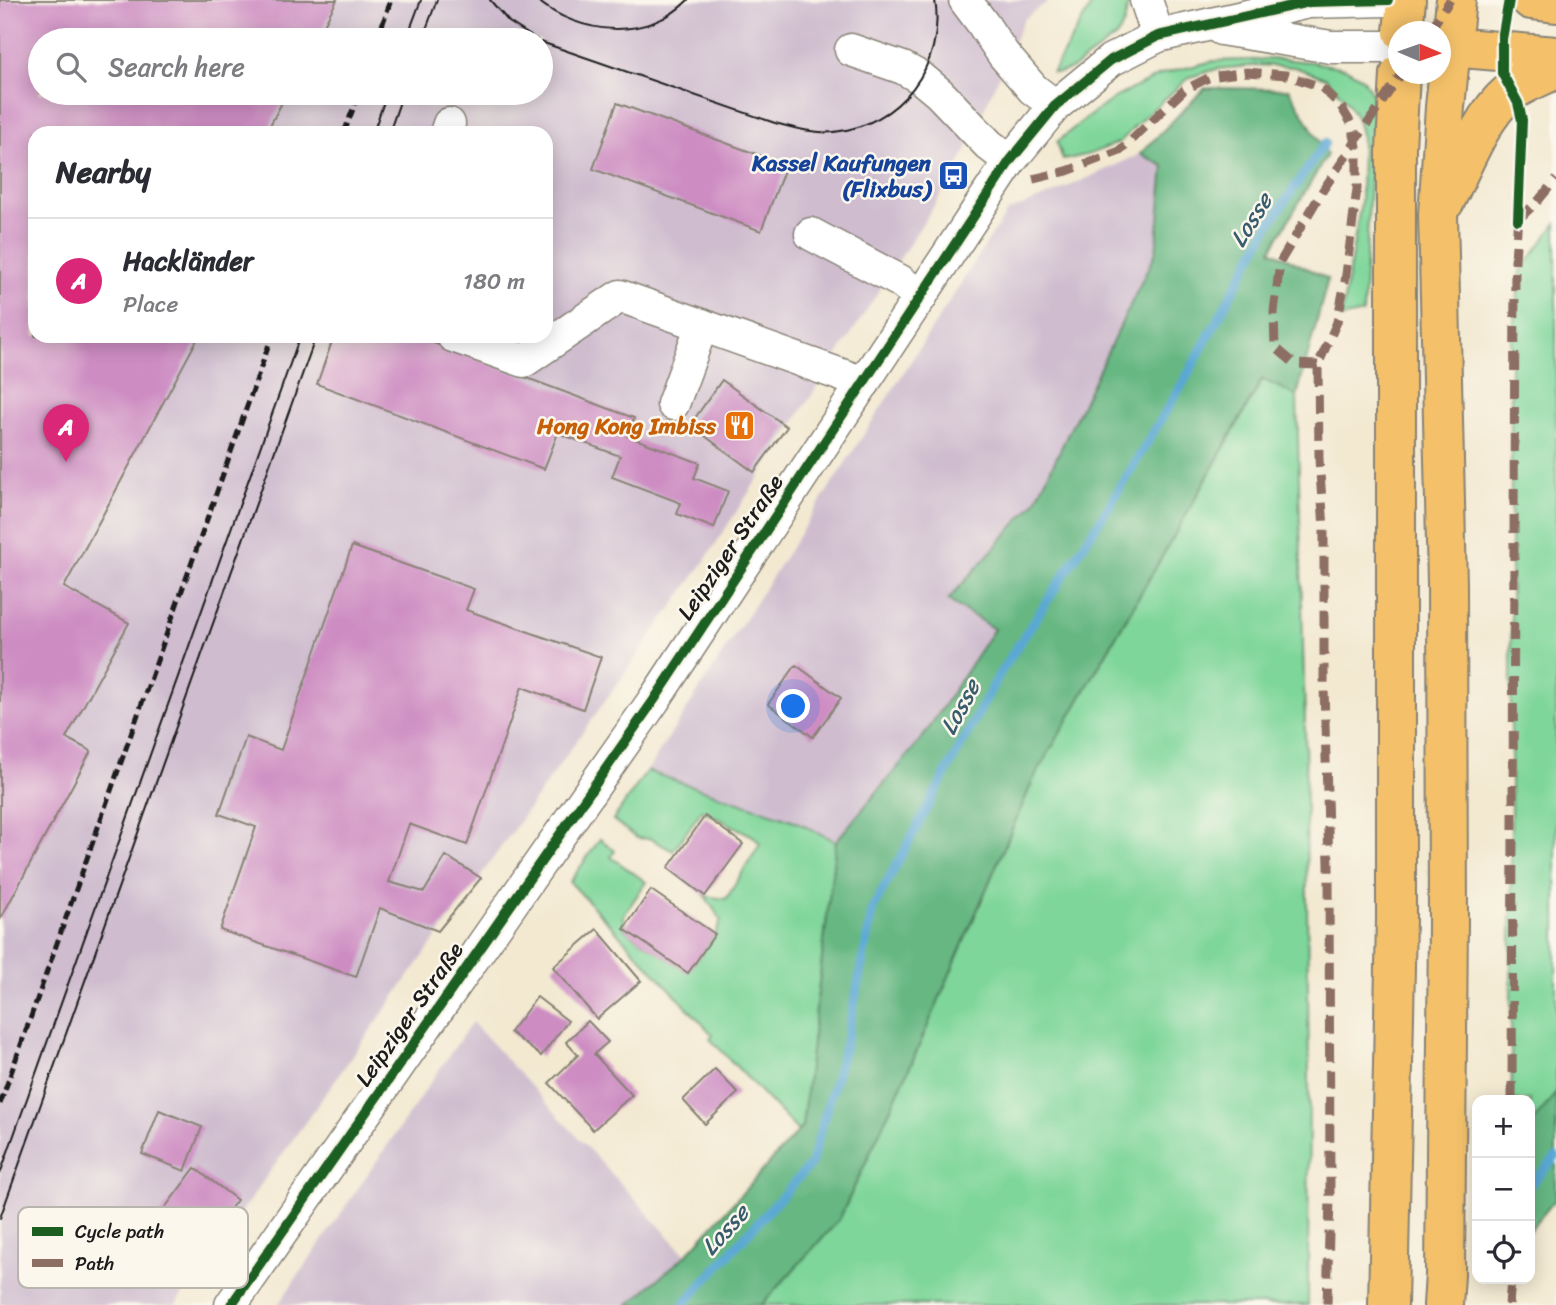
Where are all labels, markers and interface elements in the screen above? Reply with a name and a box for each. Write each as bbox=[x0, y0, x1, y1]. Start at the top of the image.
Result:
north arrow bbox=[1388, 21, 1451, 84]
search box bbox=[28, 28, 553, 105]
text: Search here bbox=[108, 44, 245, 90]
icon: search bbox=[52, 48, 90, 86]
place label: Kassel Kaufungen (Flixbus) bbox=[751, 143, 933, 210]
text: Nearby bbox=[56, 145, 151, 199]
bus stop icon: Kassel Kaufungen (Flixbus) bbox=[937, 159, 971, 193]
water label: Losse bbox=[1218, 182, 1286, 256]
text: Hackländer bbox=[123, 238, 253, 284]
text: A bbox=[71, 261, 87, 302]
text: 180 m bbox=[463, 261, 525, 302]
text: Place bbox=[123, 284, 178, 325]
pin: A bbox=[43, 404, 89, 462]
place label: Hong Kong Imbiss bbox=[536, 406, 716, 447]
restaurant icon: Hong Kong Imbiss bbox=[722, 409, 756, 443]
street label: Leipziger Straße bbox=[666, 466, 795, 629]
water label: Losse bbox=[928, 669, 993, 742]
your location bbox=[776, 689, 810, 723]
street label: Leipziger Straße bbox=[344, 933, 475, 1095]
map controls bbox=[1472, 1095, 1535, 1284]
button: + bbox=[1472, 1095, 1535, 1158]
button: − bbox=[1472, 1158, 1535, 1221]
water label: Losse bbox=[690, 1193, 762, 1265]
legend bbox=[18, 1207, 248, 1288]
text: Cycle path bbox=[75, 1215, 164, 1248]
button: locate bbox=[1472, 1221, 1535, 1284]
text: Path bbox=[75, 1247, 114, 1280]

